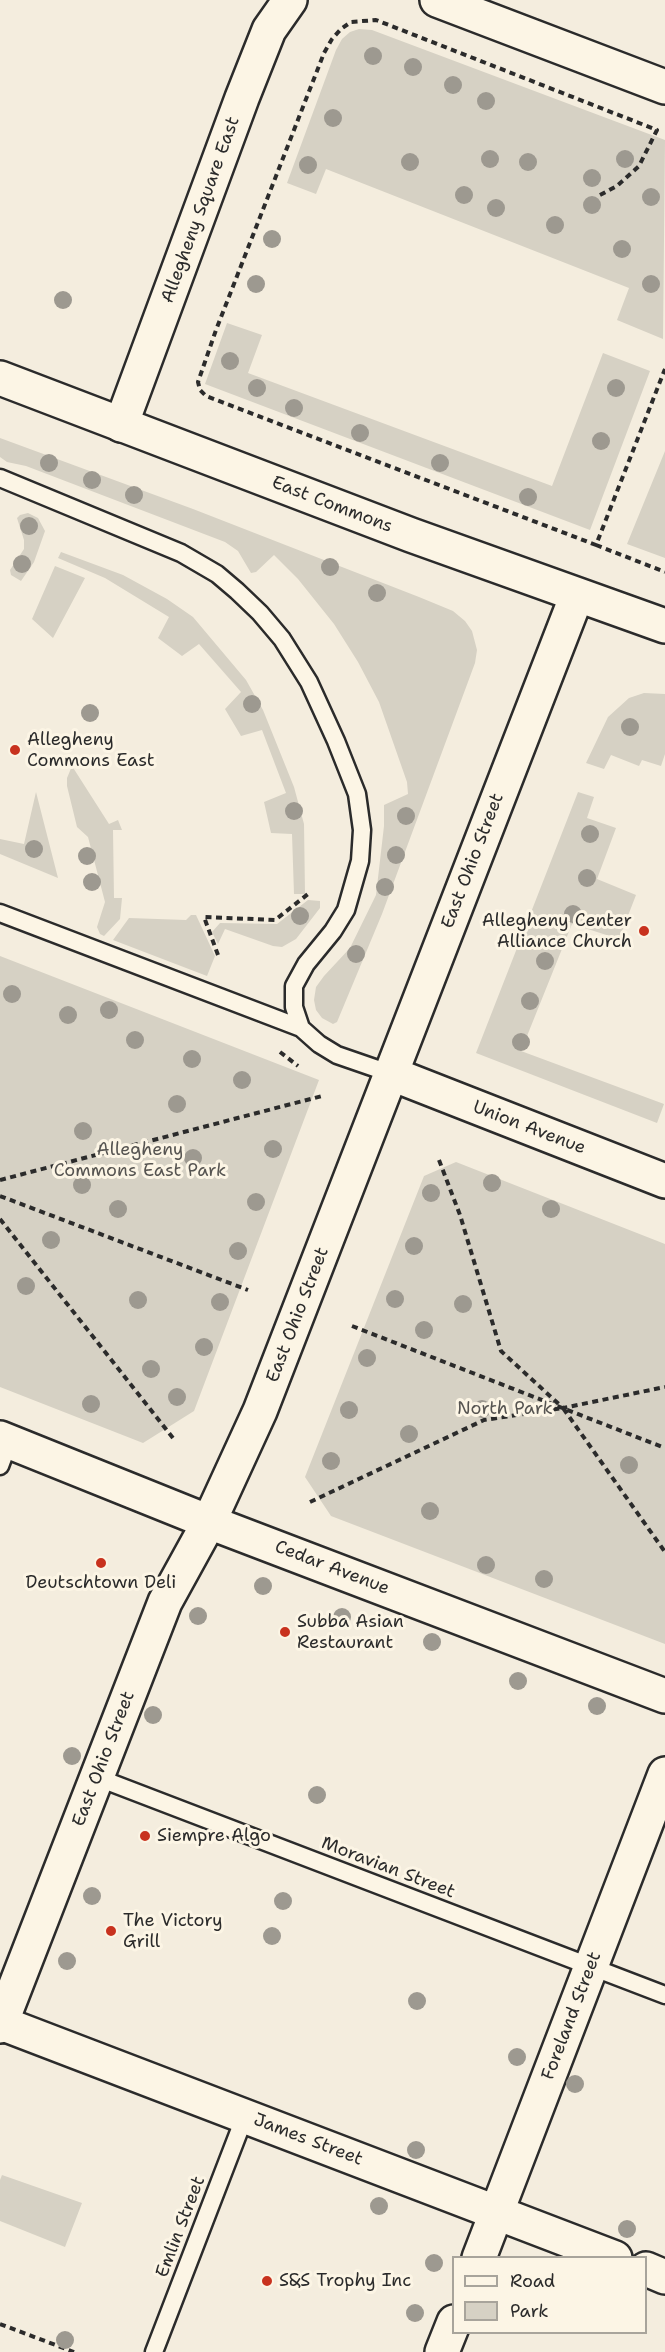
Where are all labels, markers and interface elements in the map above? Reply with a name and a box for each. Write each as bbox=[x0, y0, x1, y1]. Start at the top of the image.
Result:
street label: Allegheny Square East bbox=[157, 114, 245, 306]
street label: East Commons bbox=[269, 472, 395, 538]
place label: Allegheny Commons East bbox=[27, 729, 155, 771]
marker: Allegheny Commons East bbox=[8, 743, 22, 757]
street label: East Ohio Street bbox=[437, 790, 509, 932]
place label: Allegheny Center Alliance Church bbox=[482, 910, 632, 952]
marker: Allegheny Center Alliance Church bbox=[637, 924, 651, 938]
street label: Union Avenue bbox=[470, 1097, 588, 1159]
park label: Allegheny Commons East Park bbox=[54, 1139, 226, 1182]
street label: East Ohio Street bbox=[262, 1244, 334, 1386]
park label: North Park bbox=[457, 1398, 553, 1420]
street label: Cedar Avenue bbox=[272, 1536, 392, 1600]
marker: Deutschtown Deli bbox=[94, 1556, 108, 1570]
place label: Deutschtown Deli bbox=[26, 1572, 176, 1594]
place label: Subba Asian Restaurant bbox=[297, 1611, 404, 1654]
marker: Subba Asian Restaurant bbox=[278, 1625, 292, 1639]
street label: East Ohio Street bbox=[68, 1688, 140, 1830]
place label: Siempre Algo bbox=[157, 1825, 271, 1847]
marker: Siempre Algo bbox=[138, 1829, 152, 1843]
street label: Moravian Street bbox=[318, 1833, 458, 1903]
place label: The Victory Grill bbox=[123, 1910, 223, 1952]
marker: The Victory Grill bbox=[104, 1924, 118, 1938]
street label: Foreland Street bbox=[538, 1949, 606, 2083]
street label: James Street bbox=[250, 2109, 366, 2171]
street label: Emlin Street bbox=[152, 2173, 210, 2281]
legend bbox=[452, 2256, 647, 2334]
text: Road bbox=[510, 2269, 555, 2293]
place label: S&S Trophy Inc bbox=[279, 2270, 411, 2292]
marker: S&S Trophy Inc bbox=[260, 2274, 274, 2288]
text: Park bbox=[510, 2299, 549, 2323]

